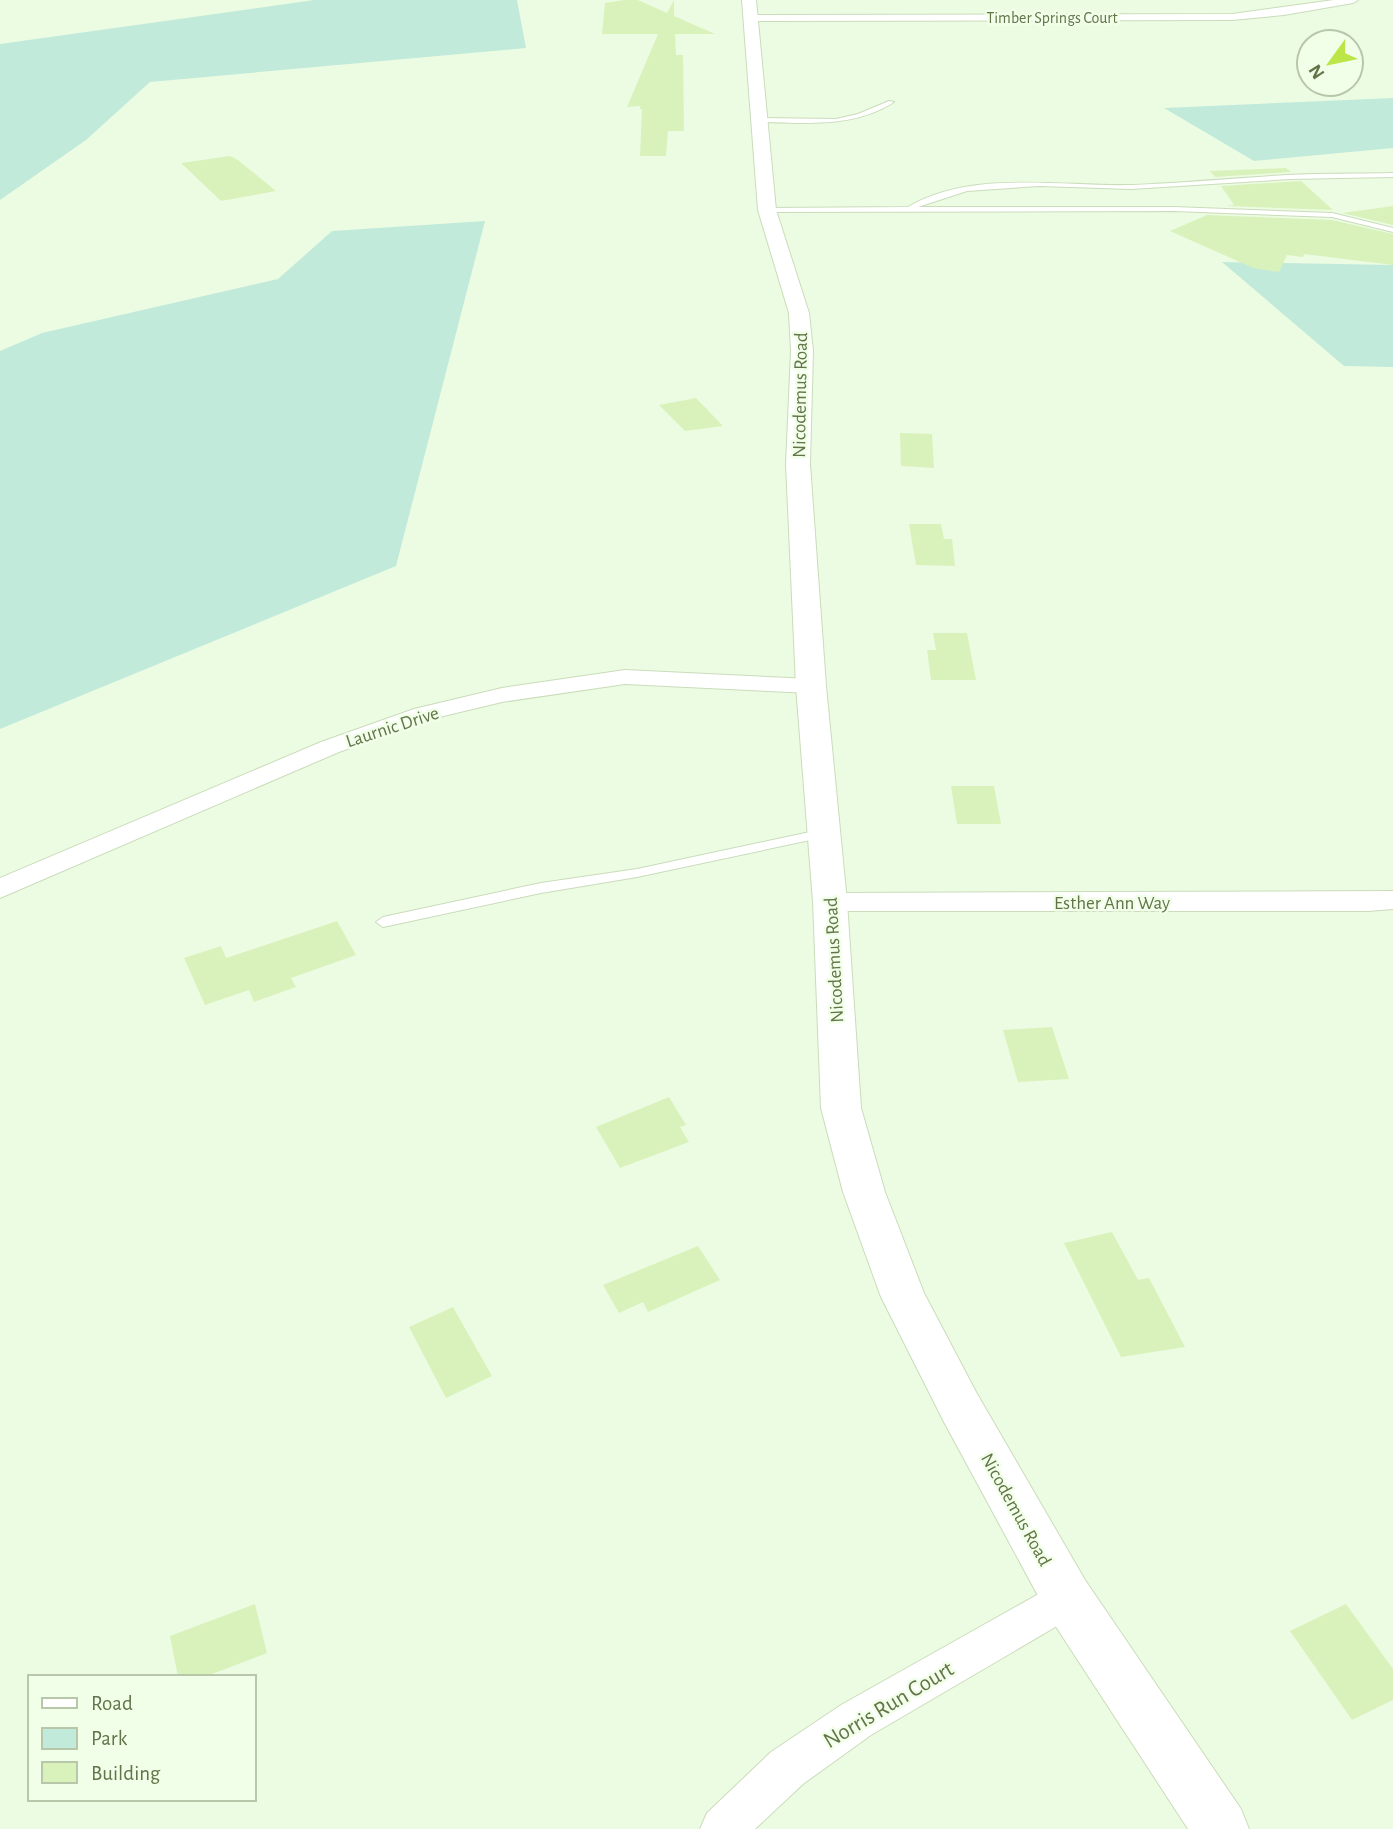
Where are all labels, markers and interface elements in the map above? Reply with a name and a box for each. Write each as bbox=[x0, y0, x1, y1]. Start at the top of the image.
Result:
street label: Timber Springs Court bbox=[986, 10, 1118, 26]
north arrow bbox=[1295, 28, 1365, 98]
text: N bbox=[1305, 61, 1329, 82]
street label: Nicodemus Road bbox=[790, 332, 811, 458]
street label: Laurnic Drive bbox=[344, 703, 441, 751]
street label: Esther Ann Way bbox=[1054, 894, 1170, 913]
street label: Nicodemus Road bbox=[822, 897, 847, 1023]
street label: Nicodemus Road bbox=[977, 1450, 1055, 1569]
street label: Norris Run Court bbox=[820, 1657, 959, 1753]
legend bbox=[28, 1675, 256, 1801]
text: Road bbox=[91, 1693, 133, 1714]
text: Park bbox=[91, 1728, 128, 1749]
text: Building bbox=[91, 1763, 161, 1784]

